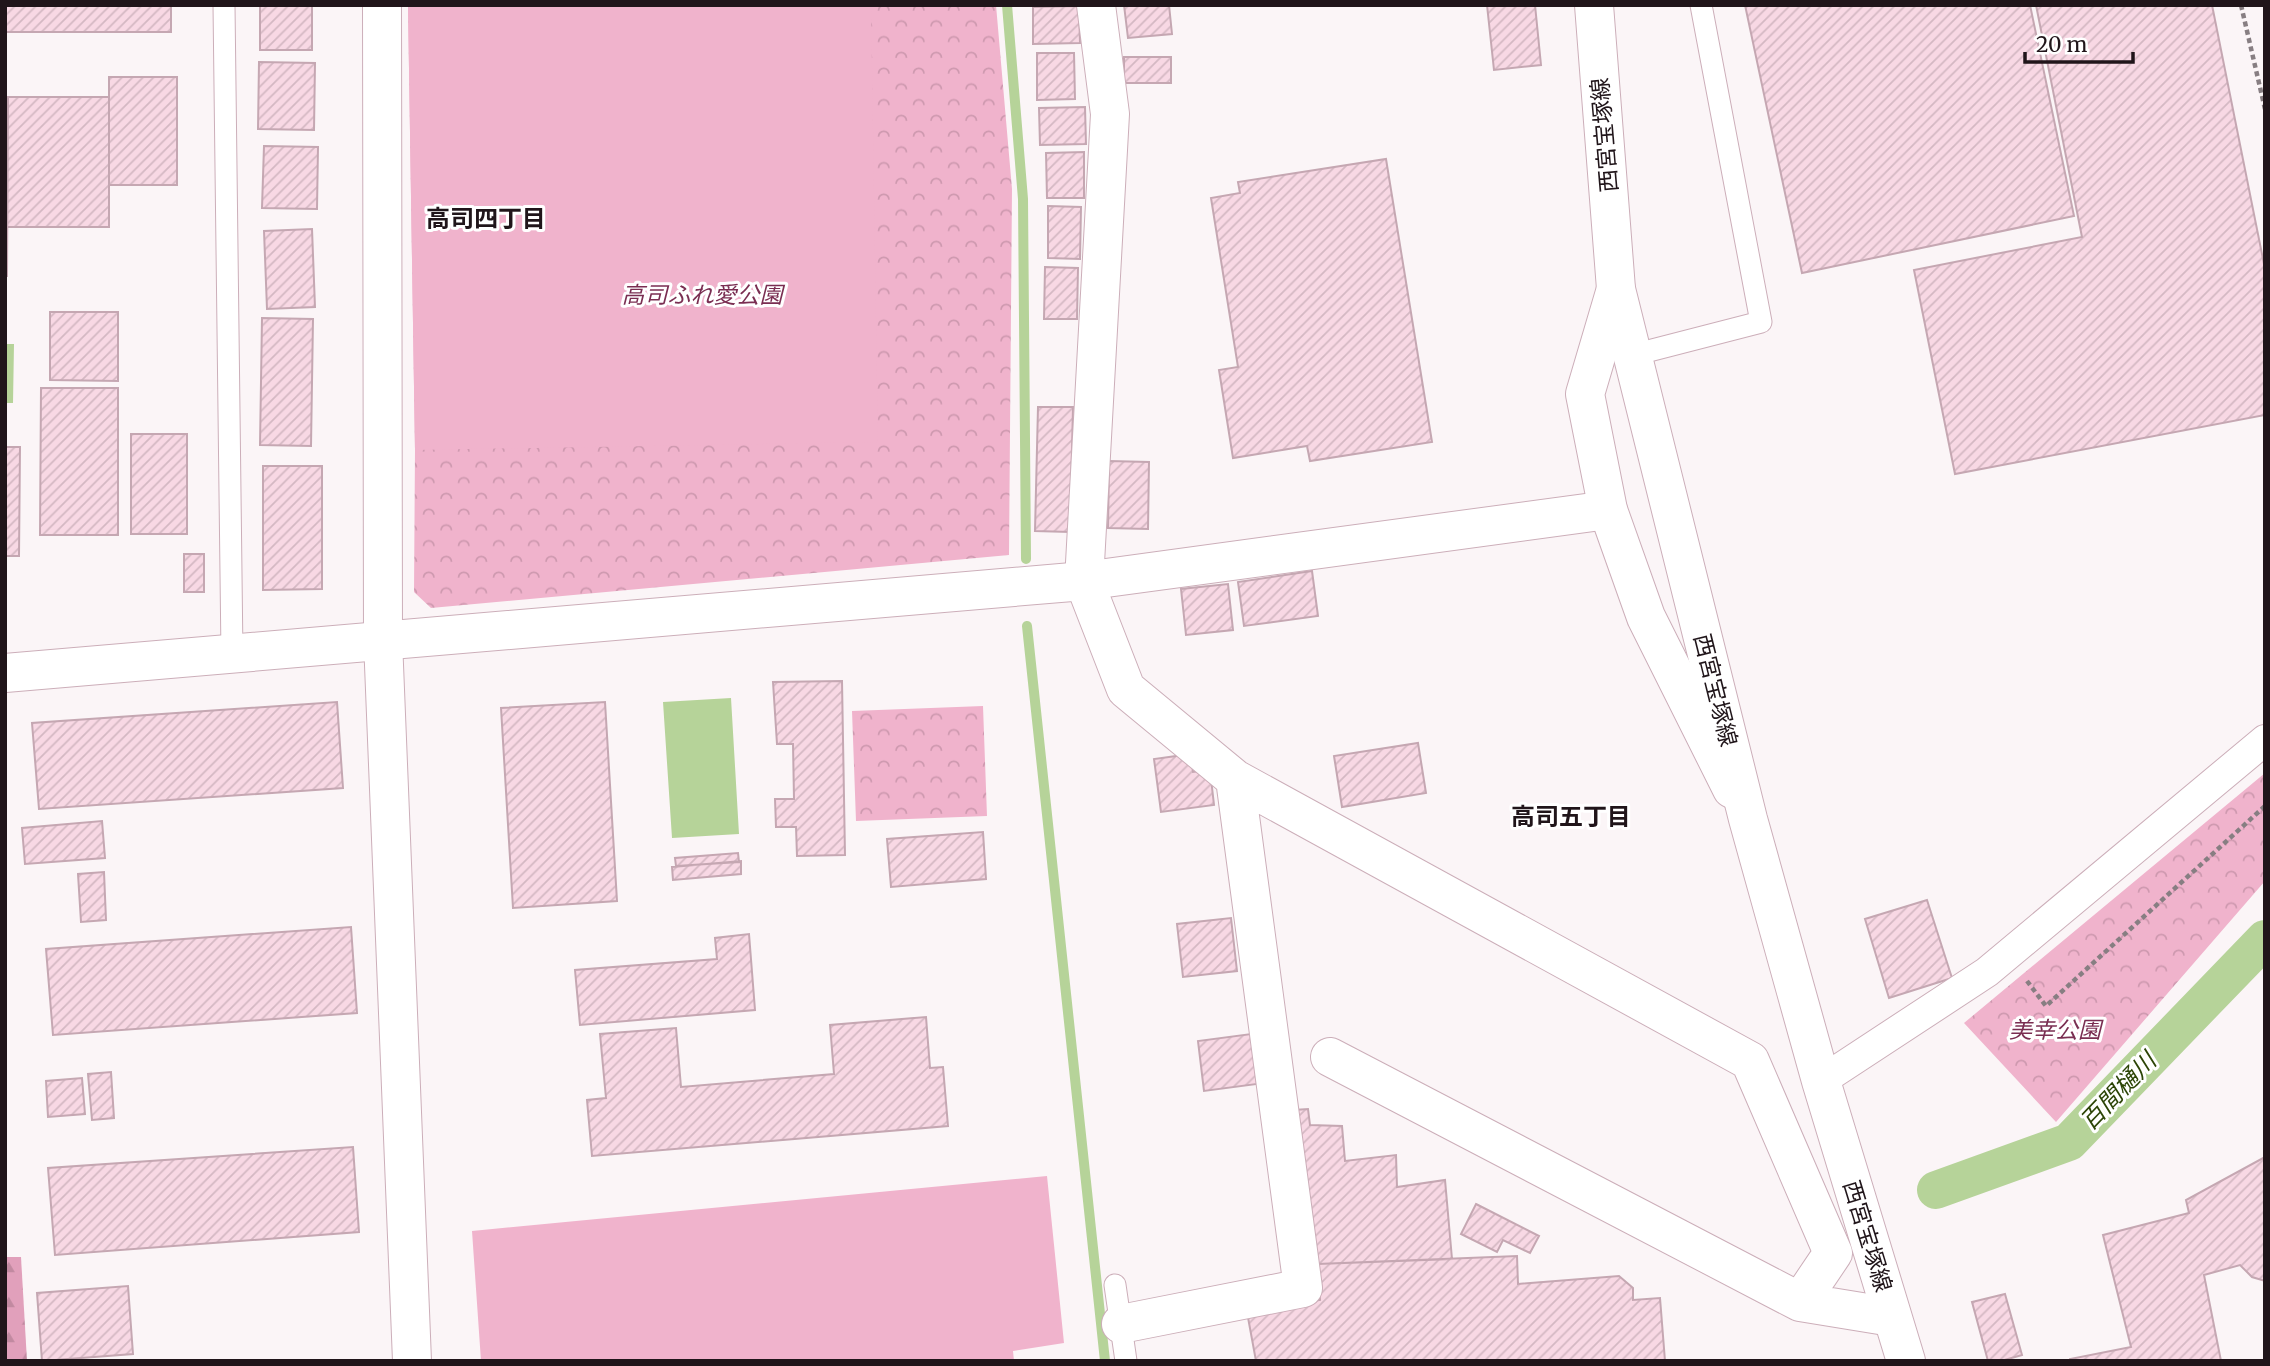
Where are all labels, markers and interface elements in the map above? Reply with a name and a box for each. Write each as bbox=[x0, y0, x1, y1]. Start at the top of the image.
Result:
scale bar bbox=[2025, 21, 2134, 65]
text: 20 m bbox=[2036, 31, 2088, 58]
street label: 西宮宝塚線 bbox=[1585, 76, 1623, 194]
district label: 高司四丁目 bbox=[426, 203, 546, 234]
park label: 高司ふれ愛公園 bbox=[622, 280, 786, 309]
street label: 西宮宝塚線 bbox=[1688, 631, 1744, 749]
district label: 高司五丁目 bbox=[1511, 801, 1631, 832]
park label: 美幸公園 bbox=[2009, 1015, 2104, 1044]
water label: 百間樋川 bbox=[2074, 1044, 2165, 1136]
street label: 西宮宝塚線 bbox=[1837, 1177, 1899, 1295]

